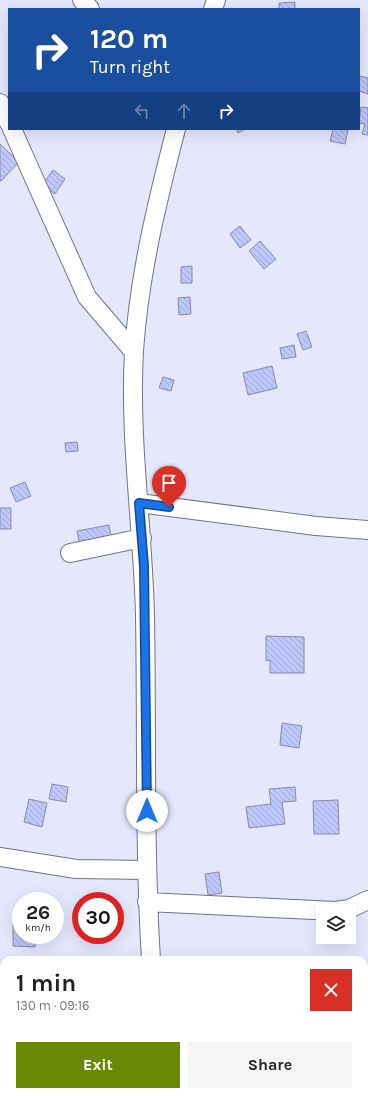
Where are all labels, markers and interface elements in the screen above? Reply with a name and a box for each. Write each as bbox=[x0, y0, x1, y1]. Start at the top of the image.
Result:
text: 120 m bbox=[90, 22, 168, 55]
icon: right bbox=[24, 24, 76, 76]
text: Turn right bbox=[90, 56, 170, 78]
icon: left bbox=[131, 100, 153, 122]
icon: ahead bbox=[173, 100, 195, 122]
icon: right bbox=[215, 100, 237, 122]
pin bbox=[152, 466, 186, 507]
icon: arrive bbox=[158, 472, 180, 494]
position arrow bbox=[126, 790, 168, 832]
speed limit sign: 30 bbox=[72, 892, 124, 944]
text: 26 bbox=[26, 901, 50, 924]
map controls bbox=[316, 904, 356, 944]
button: layers bbox=[316, 904, 356, 944]
text: km/h bbox=[25, 922, 51, 934]
text: 1 min bbox=[16, 969, 76, 997]
button: close bbox=[310, 969, 352, 1011]
text: 130 m · 09:16 bbox=[16, 998, 89, 1013]
button: Exit bbox=[16, 1042, 180, 1088]
button: Share bbox=[188, 1042, 352, 1088]

